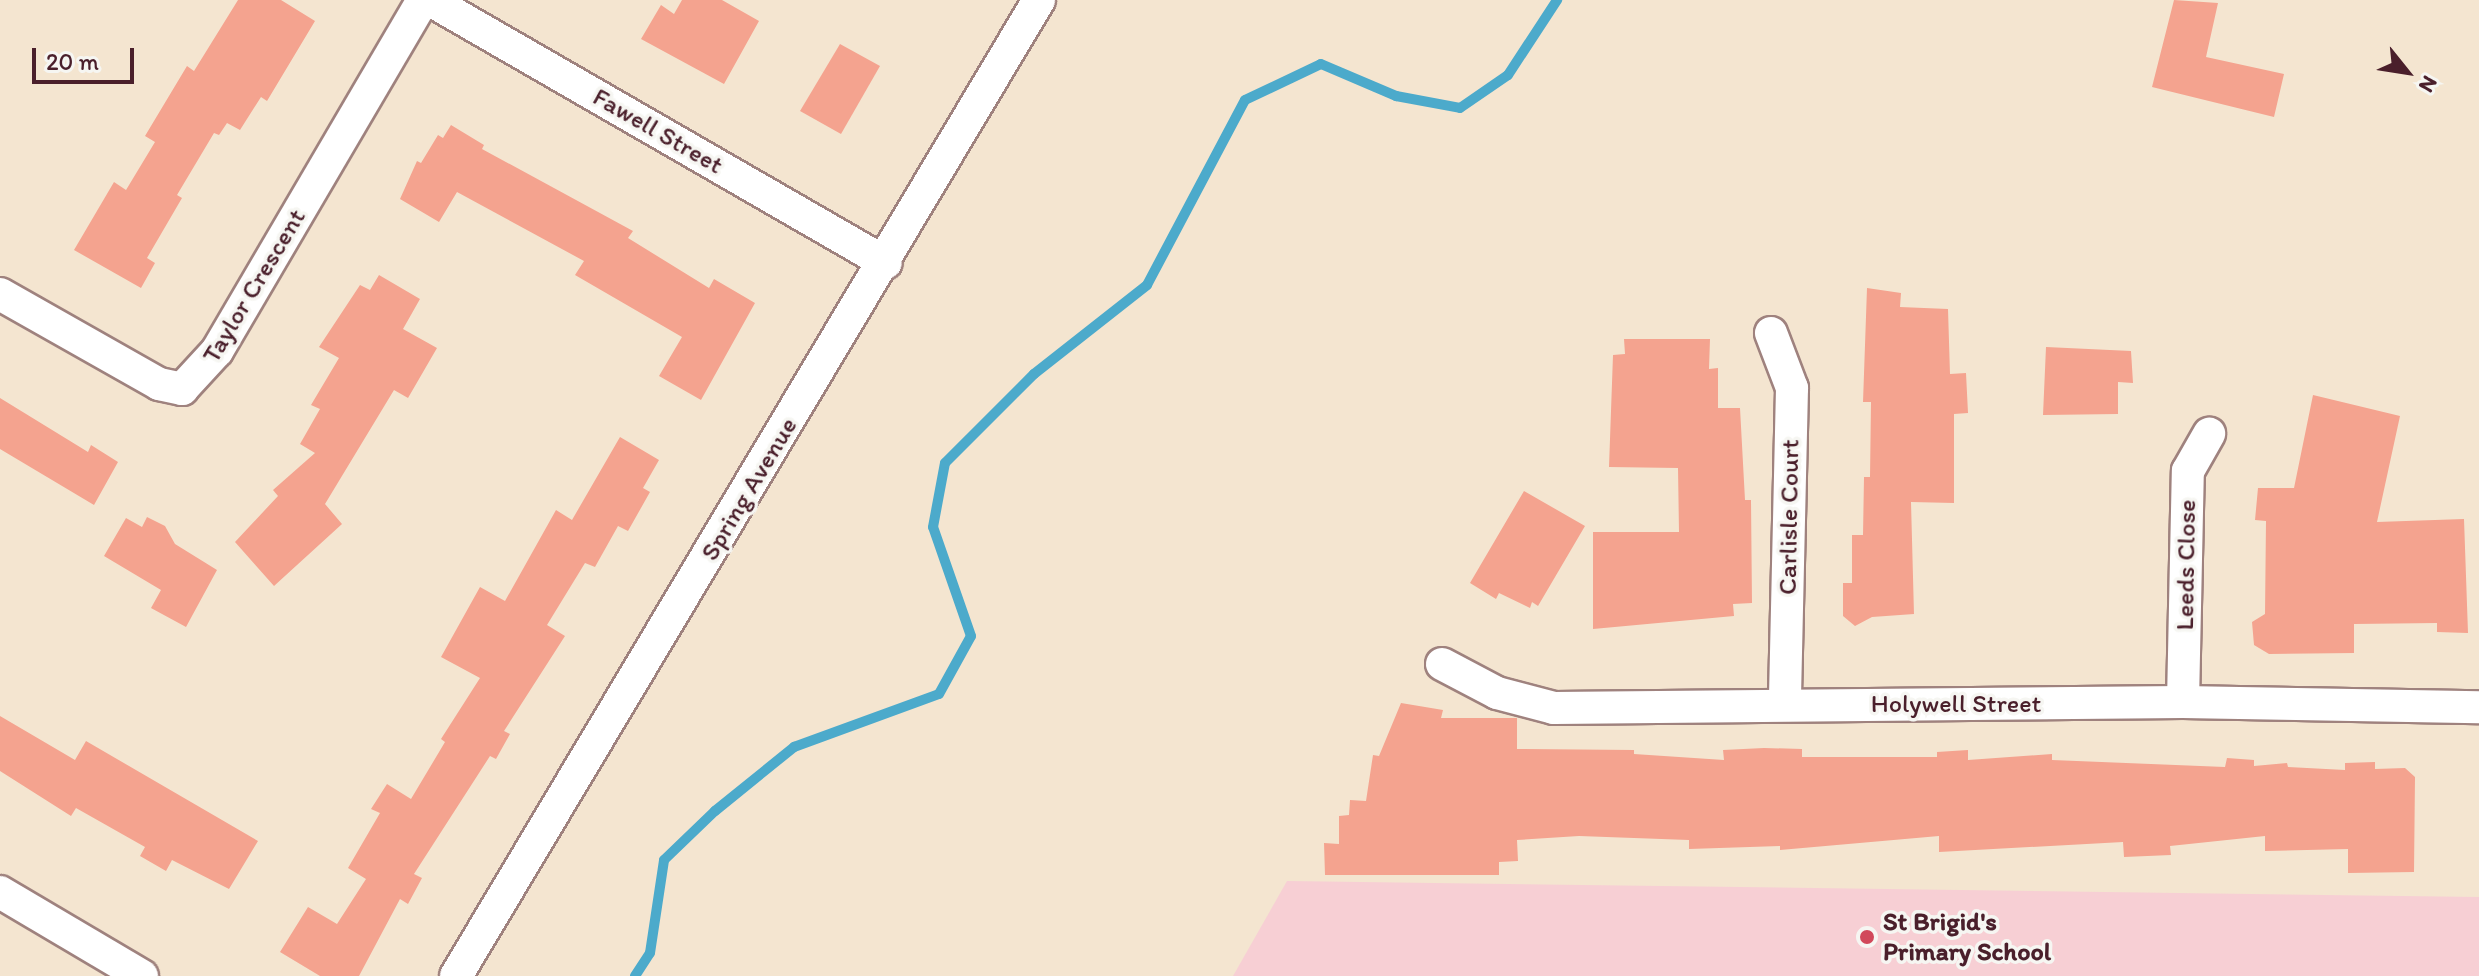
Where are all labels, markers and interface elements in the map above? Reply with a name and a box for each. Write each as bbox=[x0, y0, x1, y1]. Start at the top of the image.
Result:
scale bar bbox=[36, 32, 138, 82]
north arrow bbox=[2367, 32, 2447, 112]
text: 20 m bbox=[46, 47, 99, 76]
text: N bbox=[2413, 71, 2444, 97]
street label: Fawell Street bbox=[587, 81, 729, 181]
street label: Taylor Crescent bbox=[196, 203, 312, 369]
street label: Spring Avenue bbox=[694, 412, 804, 566]
street label: Carlisle Court bbox=[1772, 439, 1806, 595]
street label: Leeds Close bbox=[2169, 499, 2203, 631]
street label: Holywell Street bbox=[1871, 688, 2041, 720]
place label: St Brigid's Primary School bbox=[1883, 906, 2051, 968]
marker: St Brigid's Primary School bbox=[1858, 928, 1876, 946]

